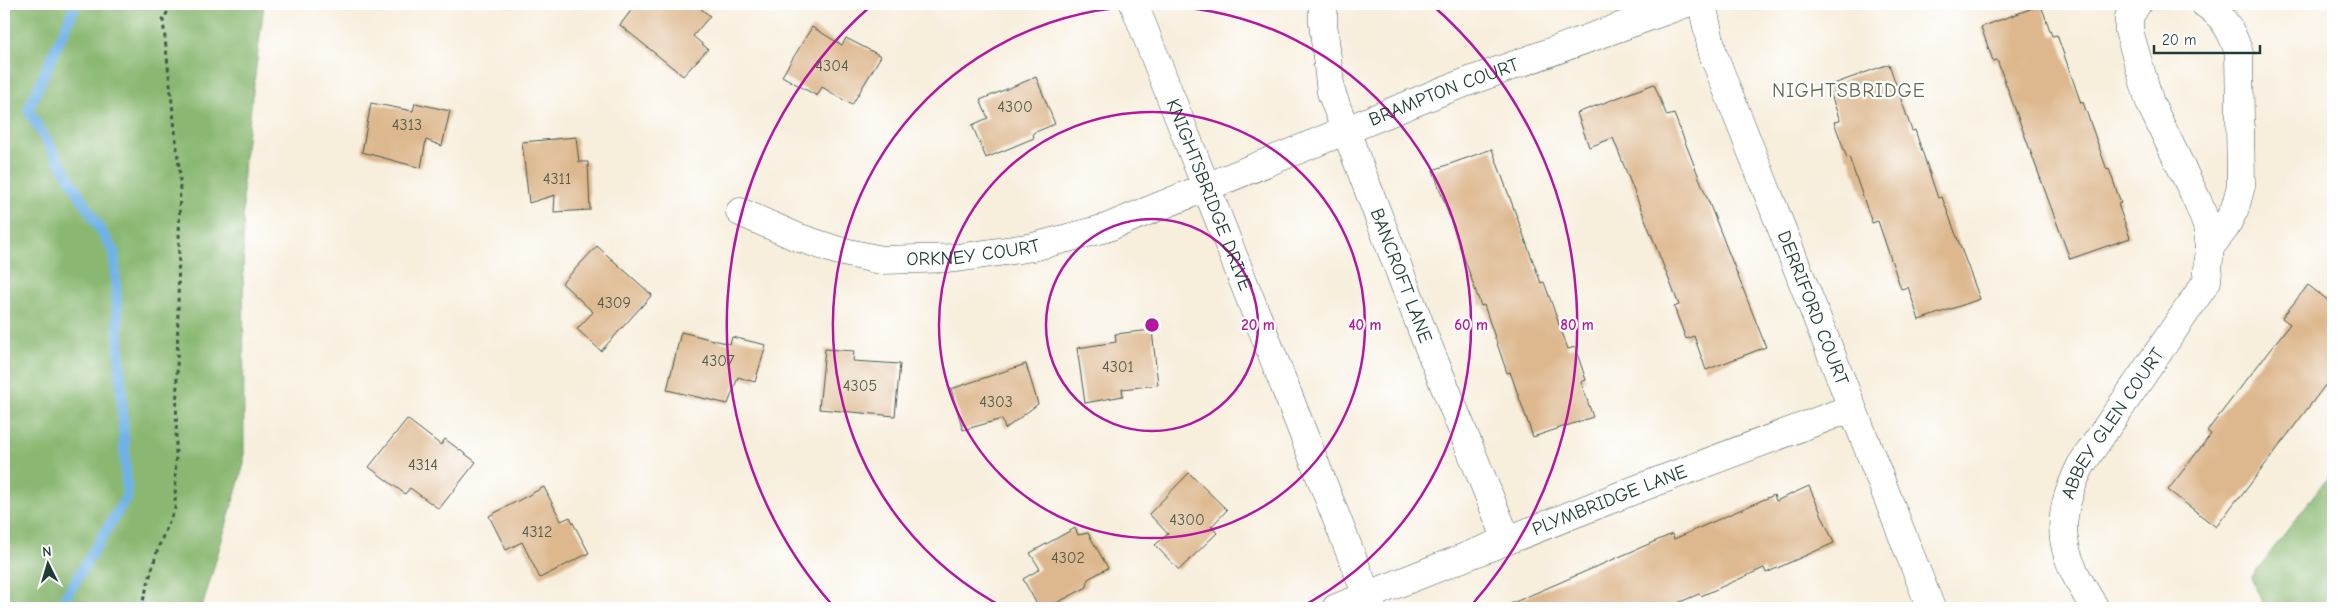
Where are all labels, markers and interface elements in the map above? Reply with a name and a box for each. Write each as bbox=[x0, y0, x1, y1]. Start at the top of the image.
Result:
scale bar bbox=[2154, 22, 2261, 54]
text: 20 m bbox=[2162, 31, 2196, 49]
street label: BRAMPTON COURT bbox=[1366, 53, 1522, 131]
house number: 4304 bbox=[815, 57, 849, 75]
district label: NIGHTSBRIDGE bbox=[1772, 79, 1926, 102]
street label: KNIGHTSBRIDGE DRIVE bbox=[1161, 96, 1257, 294]
house number: 4300 bbox=[997, 98, 1033, 116]
house number: 4313 bbox=[392, 116, 422, 134]
house number: 4311 bbox=[543, 170, 571, 188]
street label: BANCROFT LANE bbox=[1365, 205, 1437, 346]
street label: DERRIFORD COURT bbox=[1773, 227, 1853, 388]
street label: ORKNEY COURT bbox=[906, 235, 1042, 270]
house number: 4309 bbox=[597, 294, 631, 312]
centre of rings bbox=[1143, 316, 1161, 334]
text: 20 m bbox=[1241, 316, 1275, 334]
text: 40 m bbox=[1349, 316, 1382, 334]
text: 60 m bbox=[1454, 316, 1488, 334]
text: 80 m bbox=[1560, 316, 1594, 334]
street label: ABBEY GLEN COURT bbox=[2057, 344, 2169, 502]
house number: 4307 bbox=[701, 352, 735, 370]
house number: 4301 bbox=[1102, 358, 1134, 376]
house number: 4305 bbox=[843, 377, 877, 395]
house number: 4303 bbox=[979, 393, 1013, 411]
house number: 4314 bbox=[408, 456, 438, 474]
street label: PLYMBRIDGE LANE bbox=[1529, 460, 1690, 540]
house number: 4300 bbox=[1169, 511, 1205, 529]
house number: 4312 bbox=[522, 523, 552, 541]
north arrow bbox=[22, 540, 72, 590]
text: N bbox=[42, 543, 52, 560]
house number: 4302 bbox=[1051, 549, 1085, 567]

